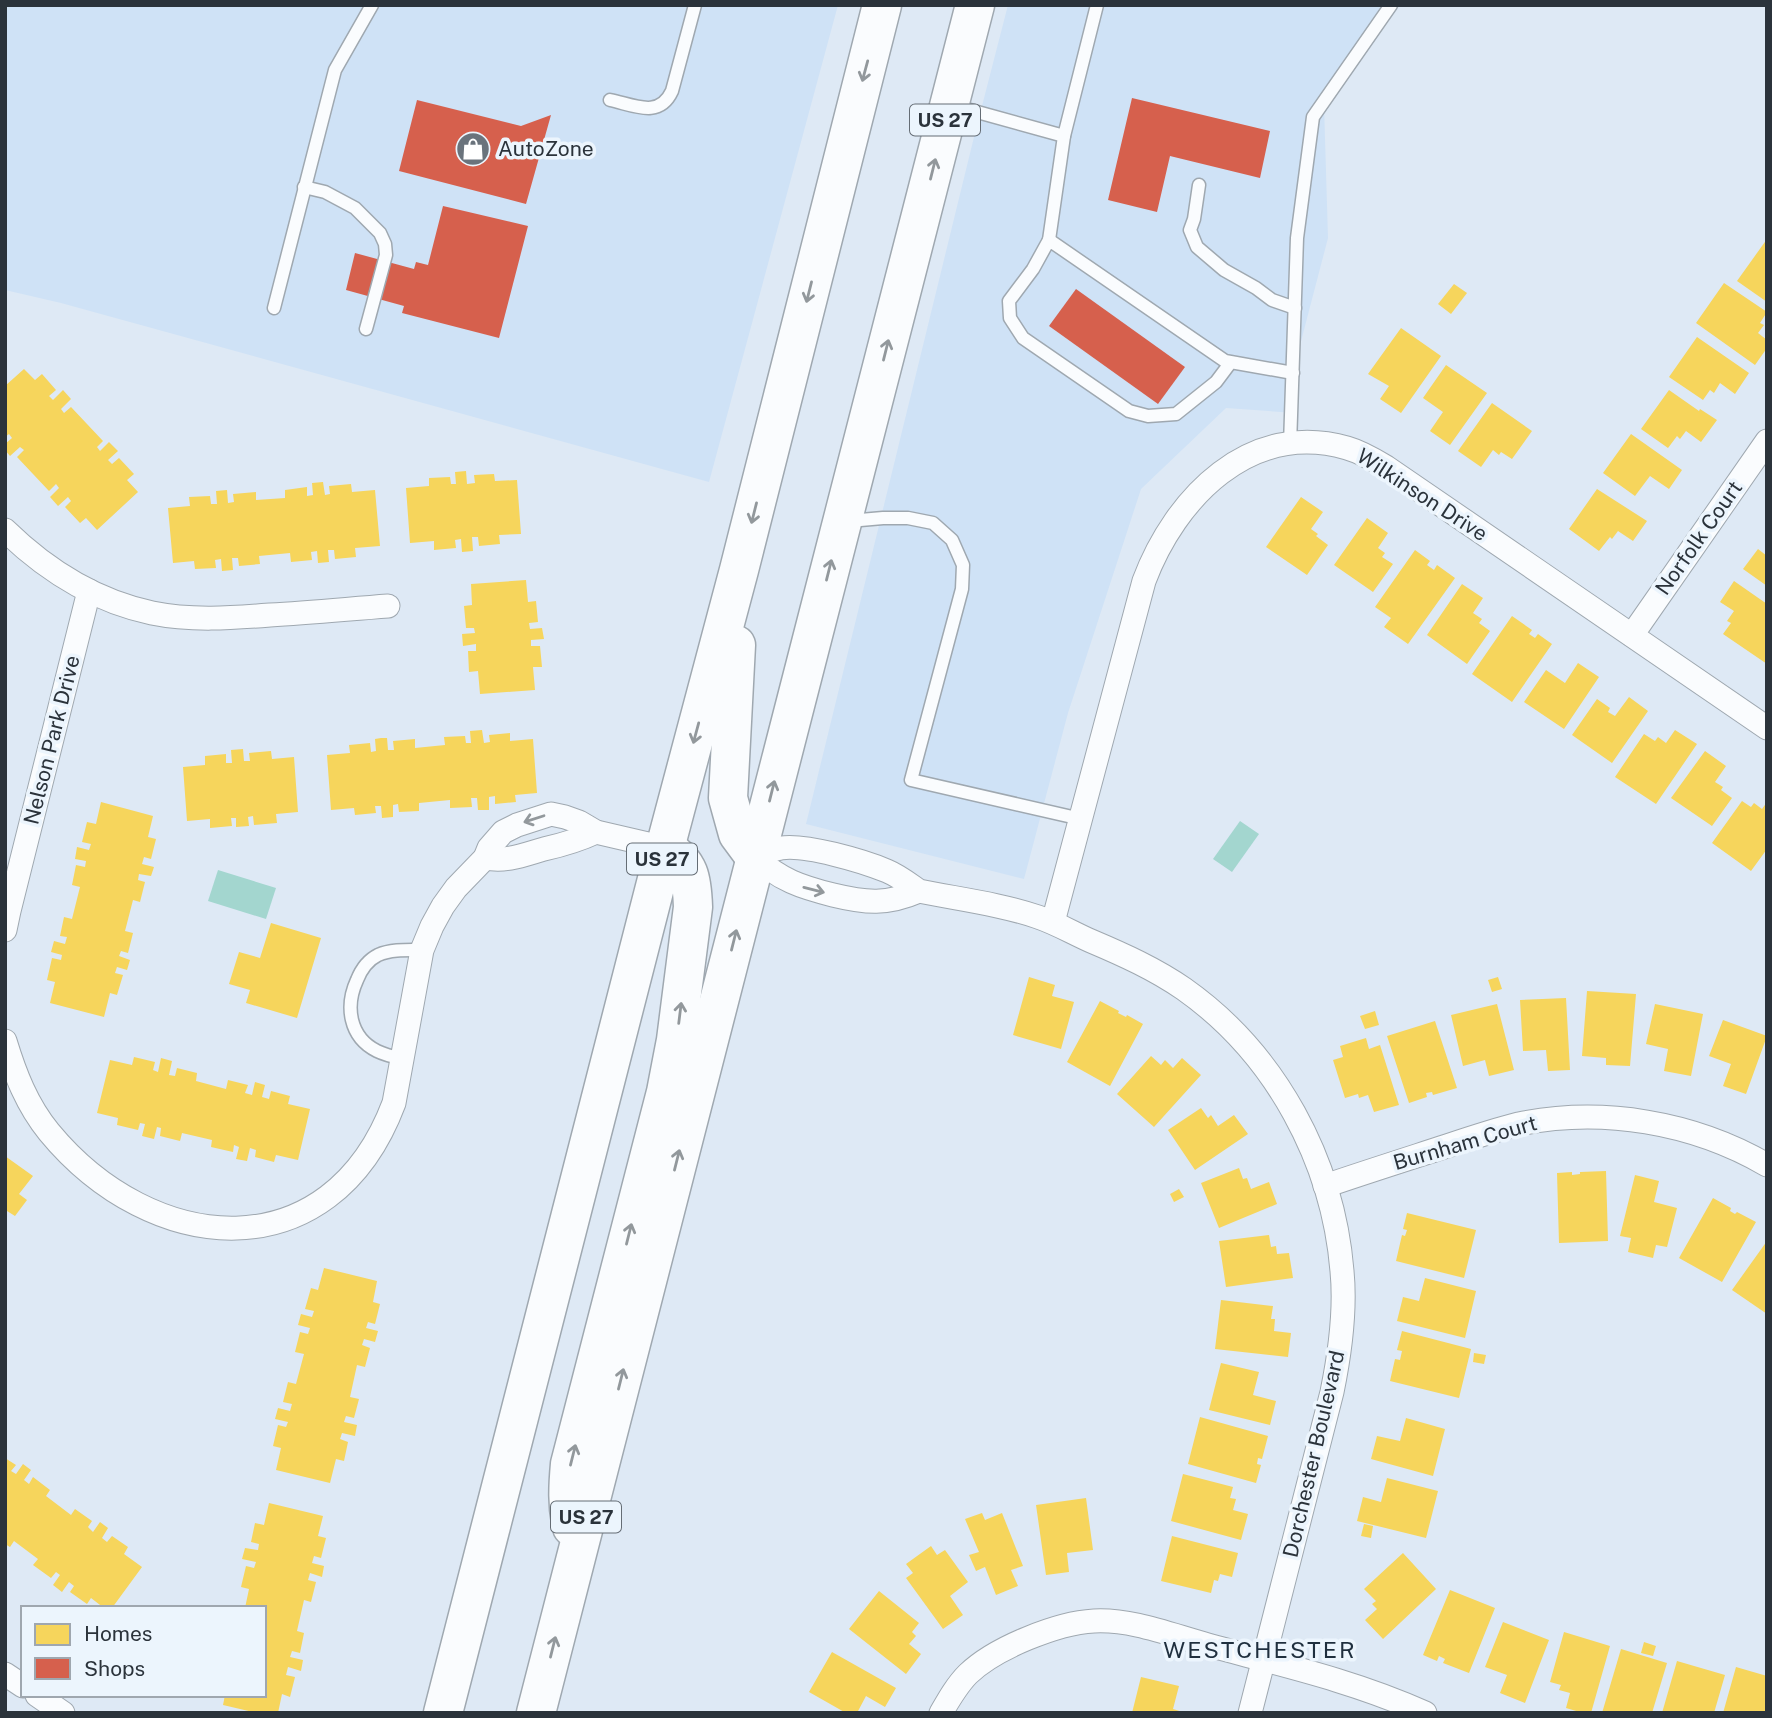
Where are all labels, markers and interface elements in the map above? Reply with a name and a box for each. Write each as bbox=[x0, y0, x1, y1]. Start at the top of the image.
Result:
one-way arrow bbox=[857, 60, 870, 82]
road number: US 27 bbox=[910, 104, 980, 136]
shop icon: AutoZone bbox=[454, 130, 492, 168]
place label: AutoZone bbox=[498, 136, 594, 161]
one-way arrow bbox=[927, 159, 940, 181]
one-way arrow bbox=[802, 280, 815, 303]
one-way arrow bbox=[880, 339, 893, 362]
street label: Wilkinson Drive bbox=[1352, 443, 1492, 546]
street label: Norfolk Court bbox=[1650, 476, 1747, 600]
one-way arrow bbox=[746, 501, 759, 523]
one-way arrow bbox=[823, 559, 836, 582]
street label: Nelson Park Drive bbox=[18, 653, 85, 827]
one-way arrow bbox=[689, 721, 702, 743]
one-way arrow bbox=[766, 780, 779, 802]
one-way arrow bbox=[524, 814, 546, 827]
road number: US 27 bbox=[627, 844, 697, 874]
one-way arrow bbox=[802, 884, 824, 897]
one-way arrow bbox=[728, 929, 741, 952]
one-way arrow bbox=[673, 1002, 686, 1024]
street label: Burnham Court bbox=[1390, 1110, 1540, 1175]
one-way arrow bbox=[671, 1150, 684, 1172]
one-way arrow bbox=[623, 1223, 636, 1246]
street label: Dorchester Boulevard bbox=[1278, 1348, 1349, 1560]
one-way arrow bbox=[615, 1368, 628, 1391]
one-way arrow bbox=[567, 1444, 580, 1466]
road number: US 27 bbox=[551, 1502, 621, 1532]
legend bbox=[21, 1606, 266, 1697]
text: Homes bbox=[84, 1621, 152, 1646]
one-way arrow bbox=[547, 1636, 560, 1658]
district label: WESTCHESTER bbox=[1163, 1636, 1357, 1663]
text: Shops bbox=[84, 1656, 145, 1681]

